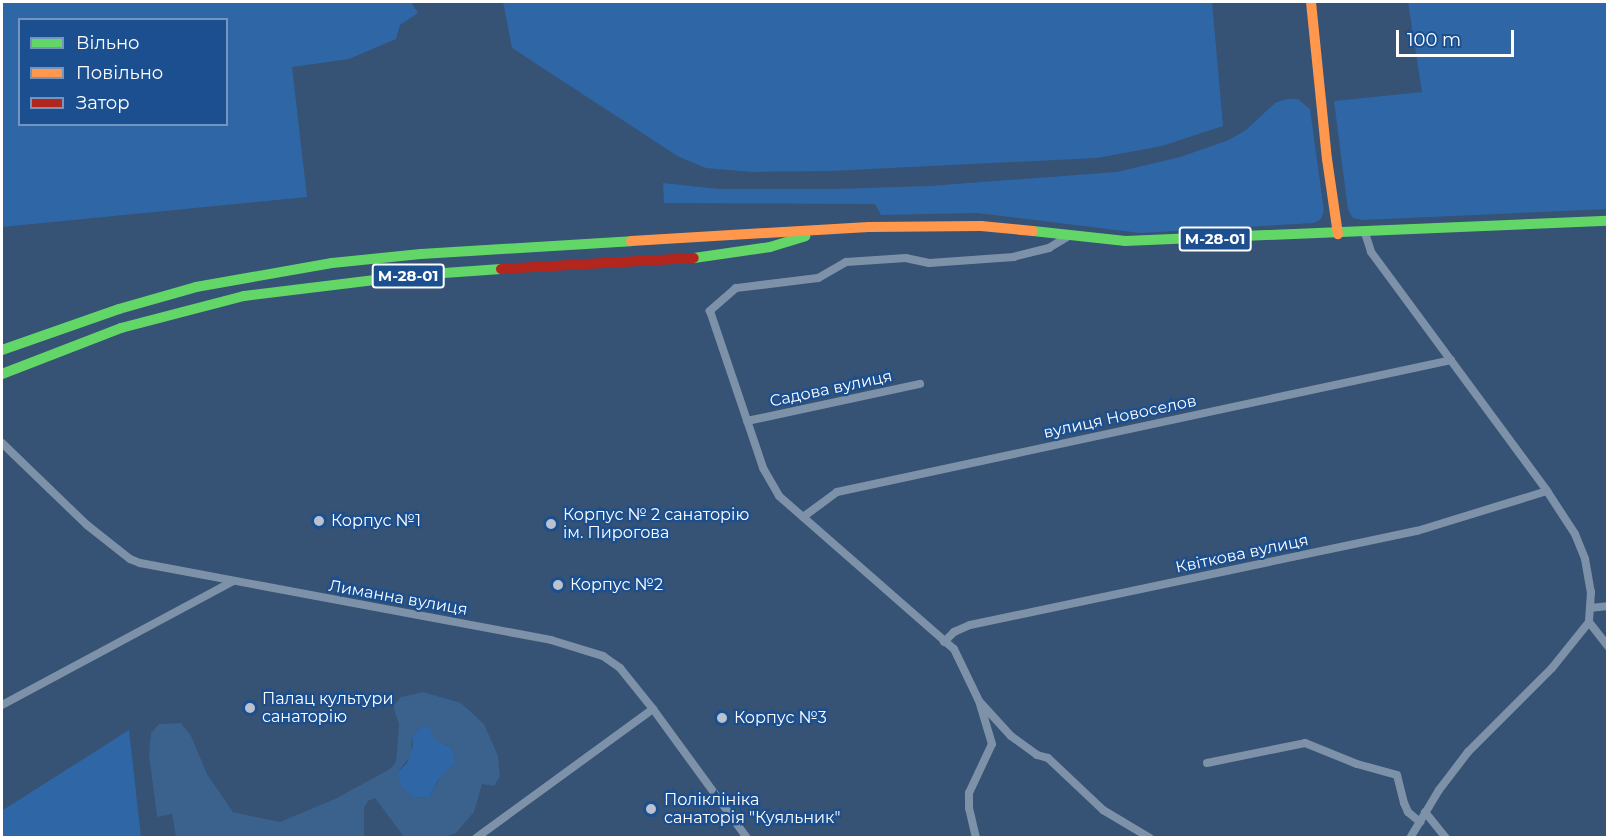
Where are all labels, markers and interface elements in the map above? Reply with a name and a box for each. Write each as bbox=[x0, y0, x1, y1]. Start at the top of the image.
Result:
legend bbox=[18, 18, 228, 126]
scale bar bbox=[1399, 18, 1518, 56]
text: 100 m bbox=[1407, 29, 1461, 51]
text: Вільно bbox=[76, 32, 140, 54]
text: Повільно bbox=[76, 62, 163, 84]
text: Затор bbox=[76, 92, 130, 114]
road number: М-28-01 bbox=[1178, 227, 1252, 251]
road number: М-28-01 bbox=[370, 264, 446, 288]
street label: Садова вулиця bbox=[768, 367, 894, 411]
street label: вулиця Новоселов bbox=[1042, 391, 1198, 443]
place label: Корпус № 2 санаторію ім. Пирогова bbox=[563, 505, 749, 543]
place label: Корпус №1 bbox=[331, 511, 421, 531]
marker: Корпус №1 bbox=[312, 514, 326, 528]
marker: Корпус № 2 санаторію ім. Пирогова bbox=[544, 517, 558, 531]
street label: Квіткова вулиця bbox=[1174, 531, 1310, 577]
place label: Корпус №2 bbox=[570, 575, 663, 595]
street label: Лиманна вулиця bbox=[327, 576, 469, 620]
marker: Корпус №2 bbox=[551, 578, 565, 592]
place label: Палац культури санаторію bbox=[262, 689, 393, 727]
marker: Палац культури санаторію bbox=[243, 701, 257, 715]
place label: Корпус №3 bbox=[734, 708, 827, 728]
marker: Корпус №3 bbox=[715, 711, 729, 725]
place label: Поліклініка санаторія "Куяльник" bbox=[664, 790, 840, 828]
marker: Поліклініка санаторія "Куяльник" bbox=[642, 800, 660, 818]

